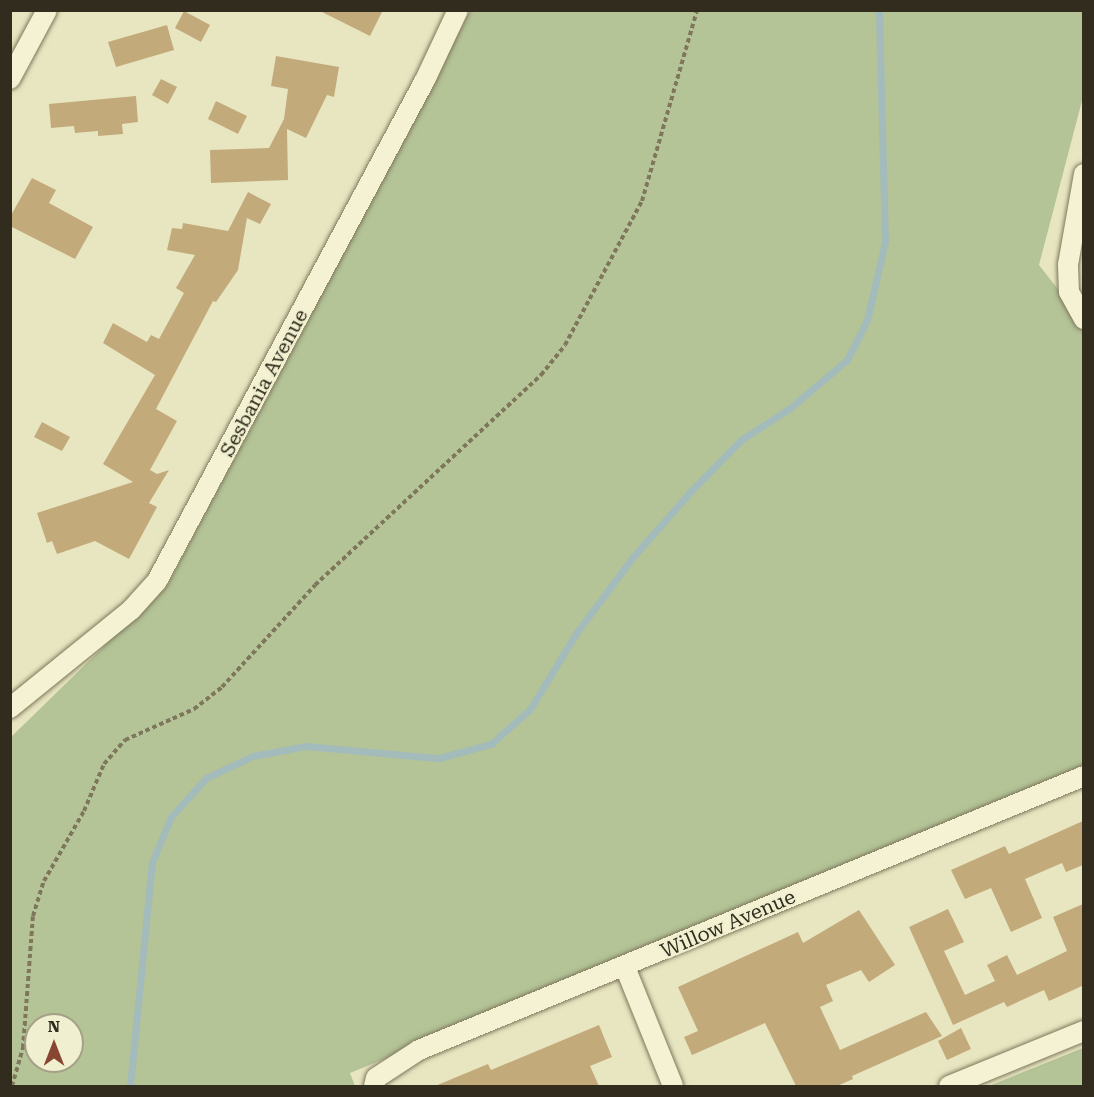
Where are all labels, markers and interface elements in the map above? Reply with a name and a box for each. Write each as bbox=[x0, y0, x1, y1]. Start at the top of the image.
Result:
street label: Sesbania Avenue bbox=[215, 305, 313, 461]
street label: Willow Avenue bbox=[657, 885, 799, 963]
north arrow bbox=[24, 1013, 84, 1073]
text: N bbox=[48, 1017, 60, 1036]

